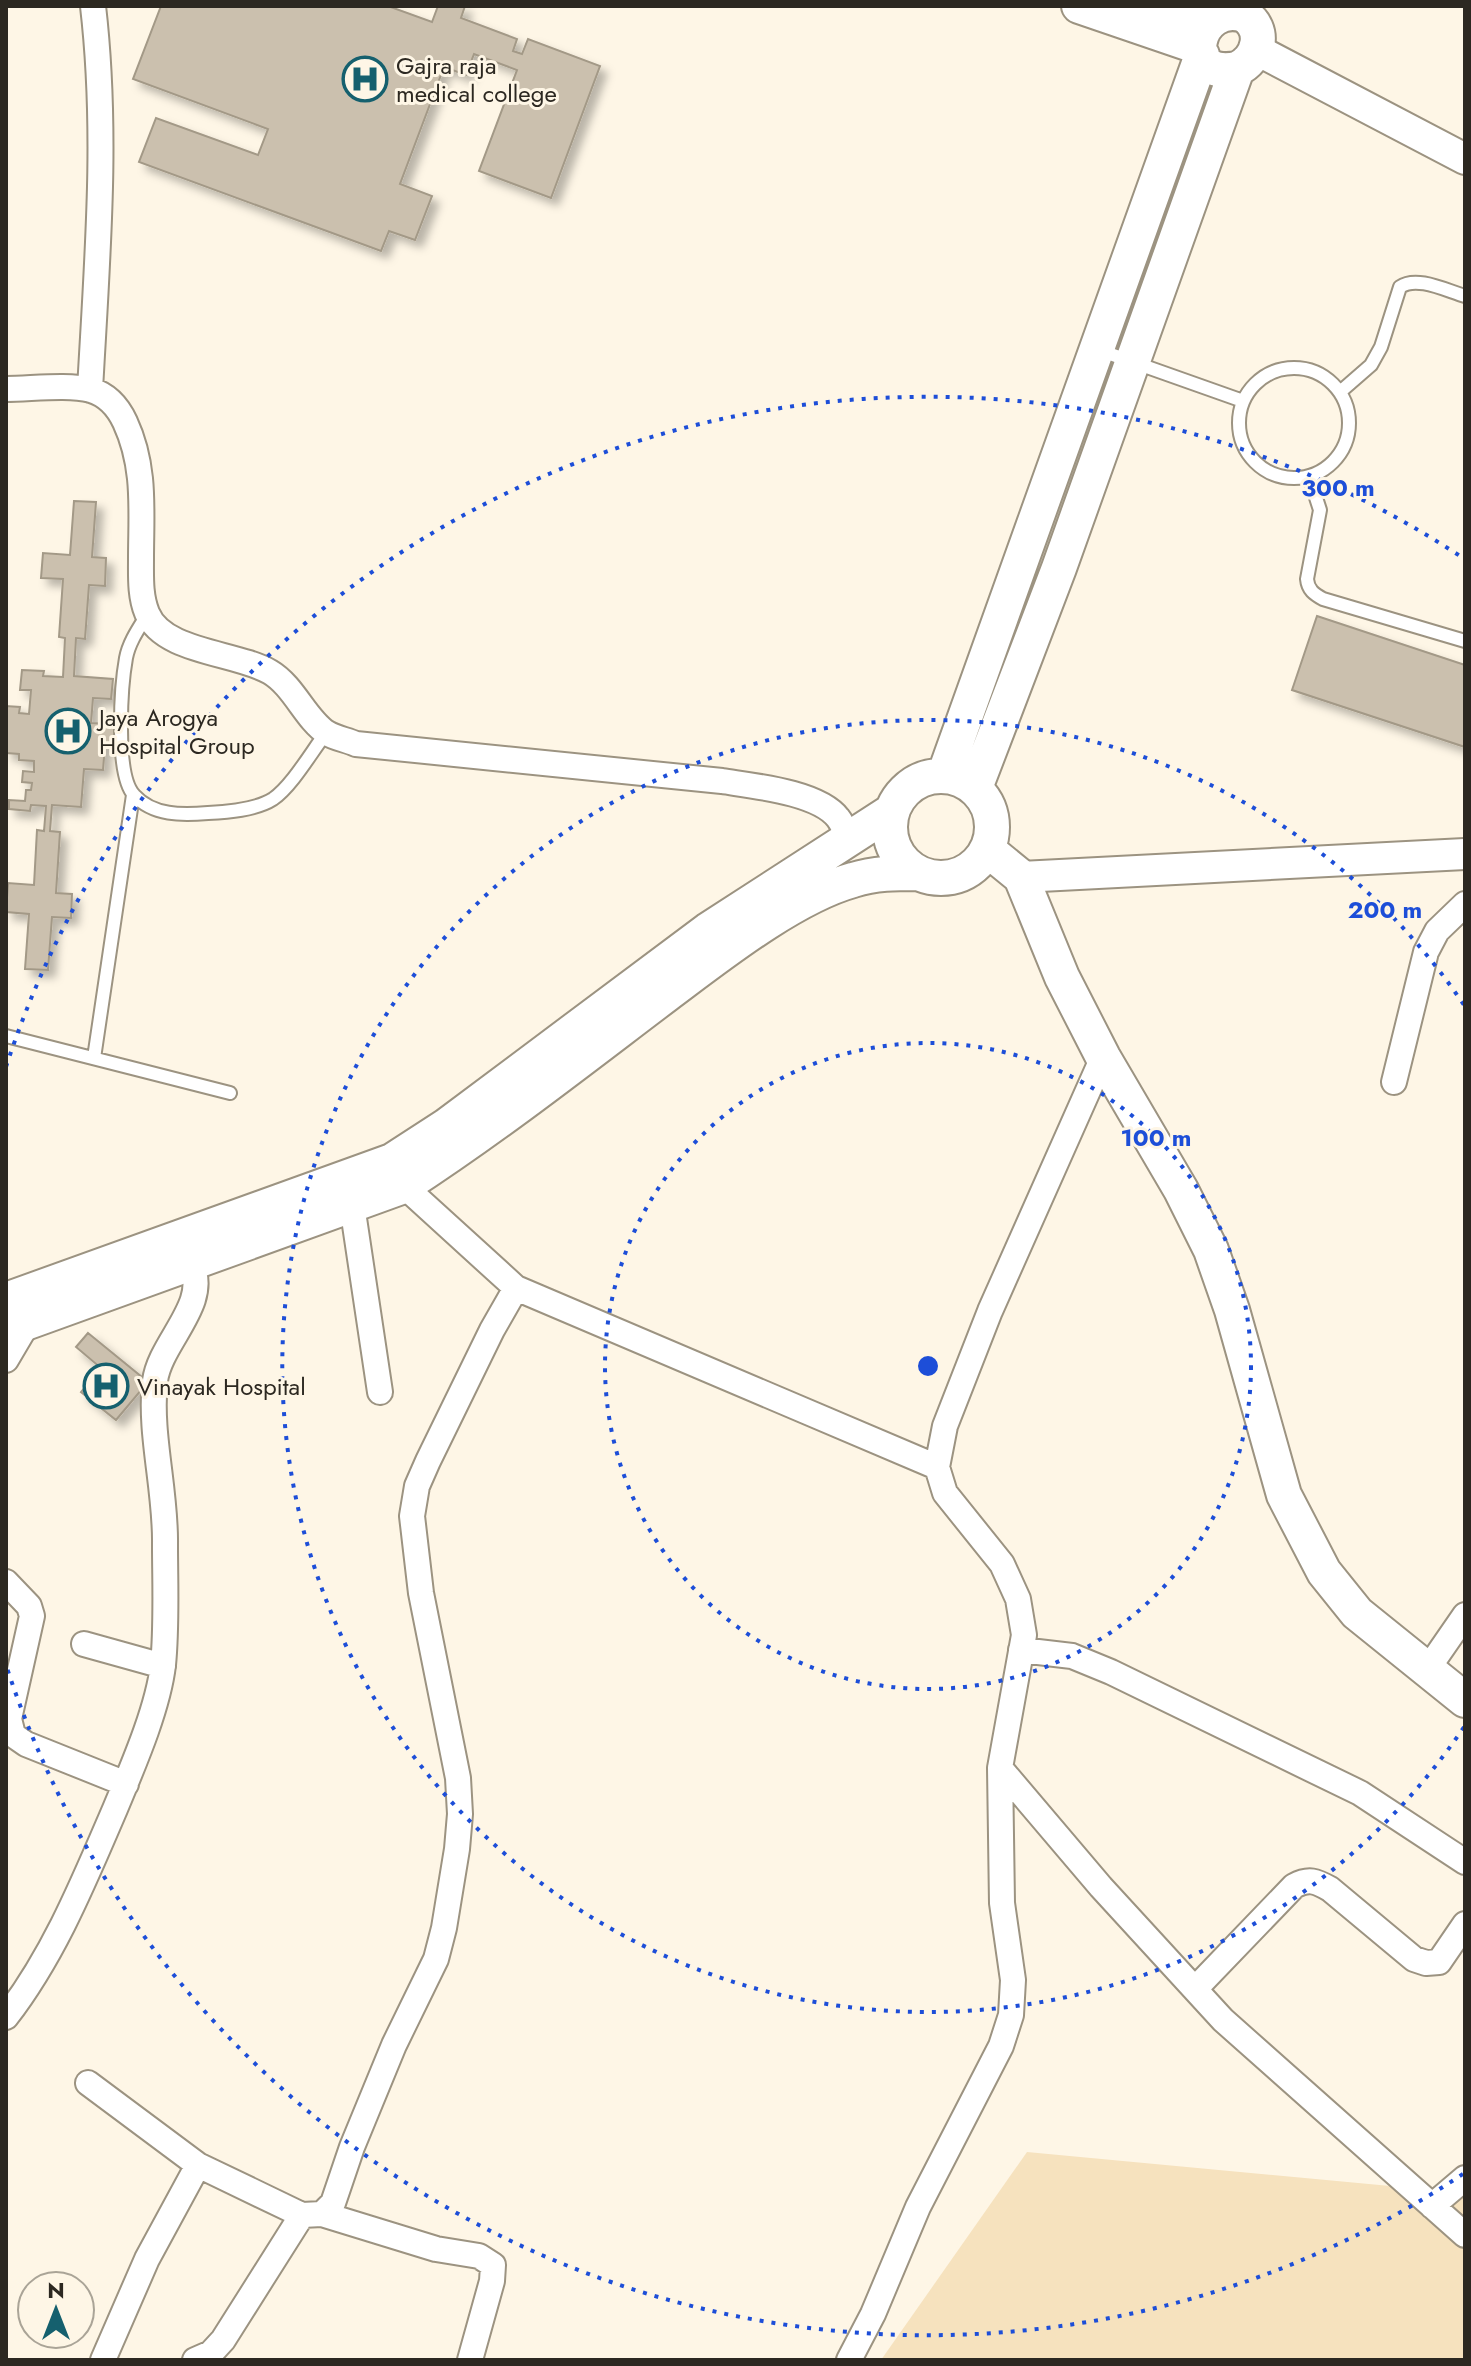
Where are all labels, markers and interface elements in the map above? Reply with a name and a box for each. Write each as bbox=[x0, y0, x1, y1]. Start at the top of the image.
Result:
place label: Gajra raja medical college bbox=[396, 48, 557, 111]
hospital icon: Gajra raja medical college bbox=[341, 55, 389, 103]
text: 300 m bbox=[1301, 470, 1375, 505]
place label: Jaya Arogya Hospital Group bbox=[96, 700, 255, 763]
hospital icon: Jaya Arogya Hospital Group bbox=[44, 707, 92, 755]
text: 200 m bbox=[1348, 892, 1422, 927]
text: 100 m bbox=[1121, 1120, 1191, 1155]
centre of rings bbox=[914, 1352, 942, 1380]
hospital icon: Vinayak Hospital bbox=[82, 1362, 130, 1410]
place label: Vinayak Hospital bbox=[137, 1369, 306, 1404]
north arrow bbox=[16, 2270, 96, 2350]
text: N bbox=[47, 2274, 65, 2306]

